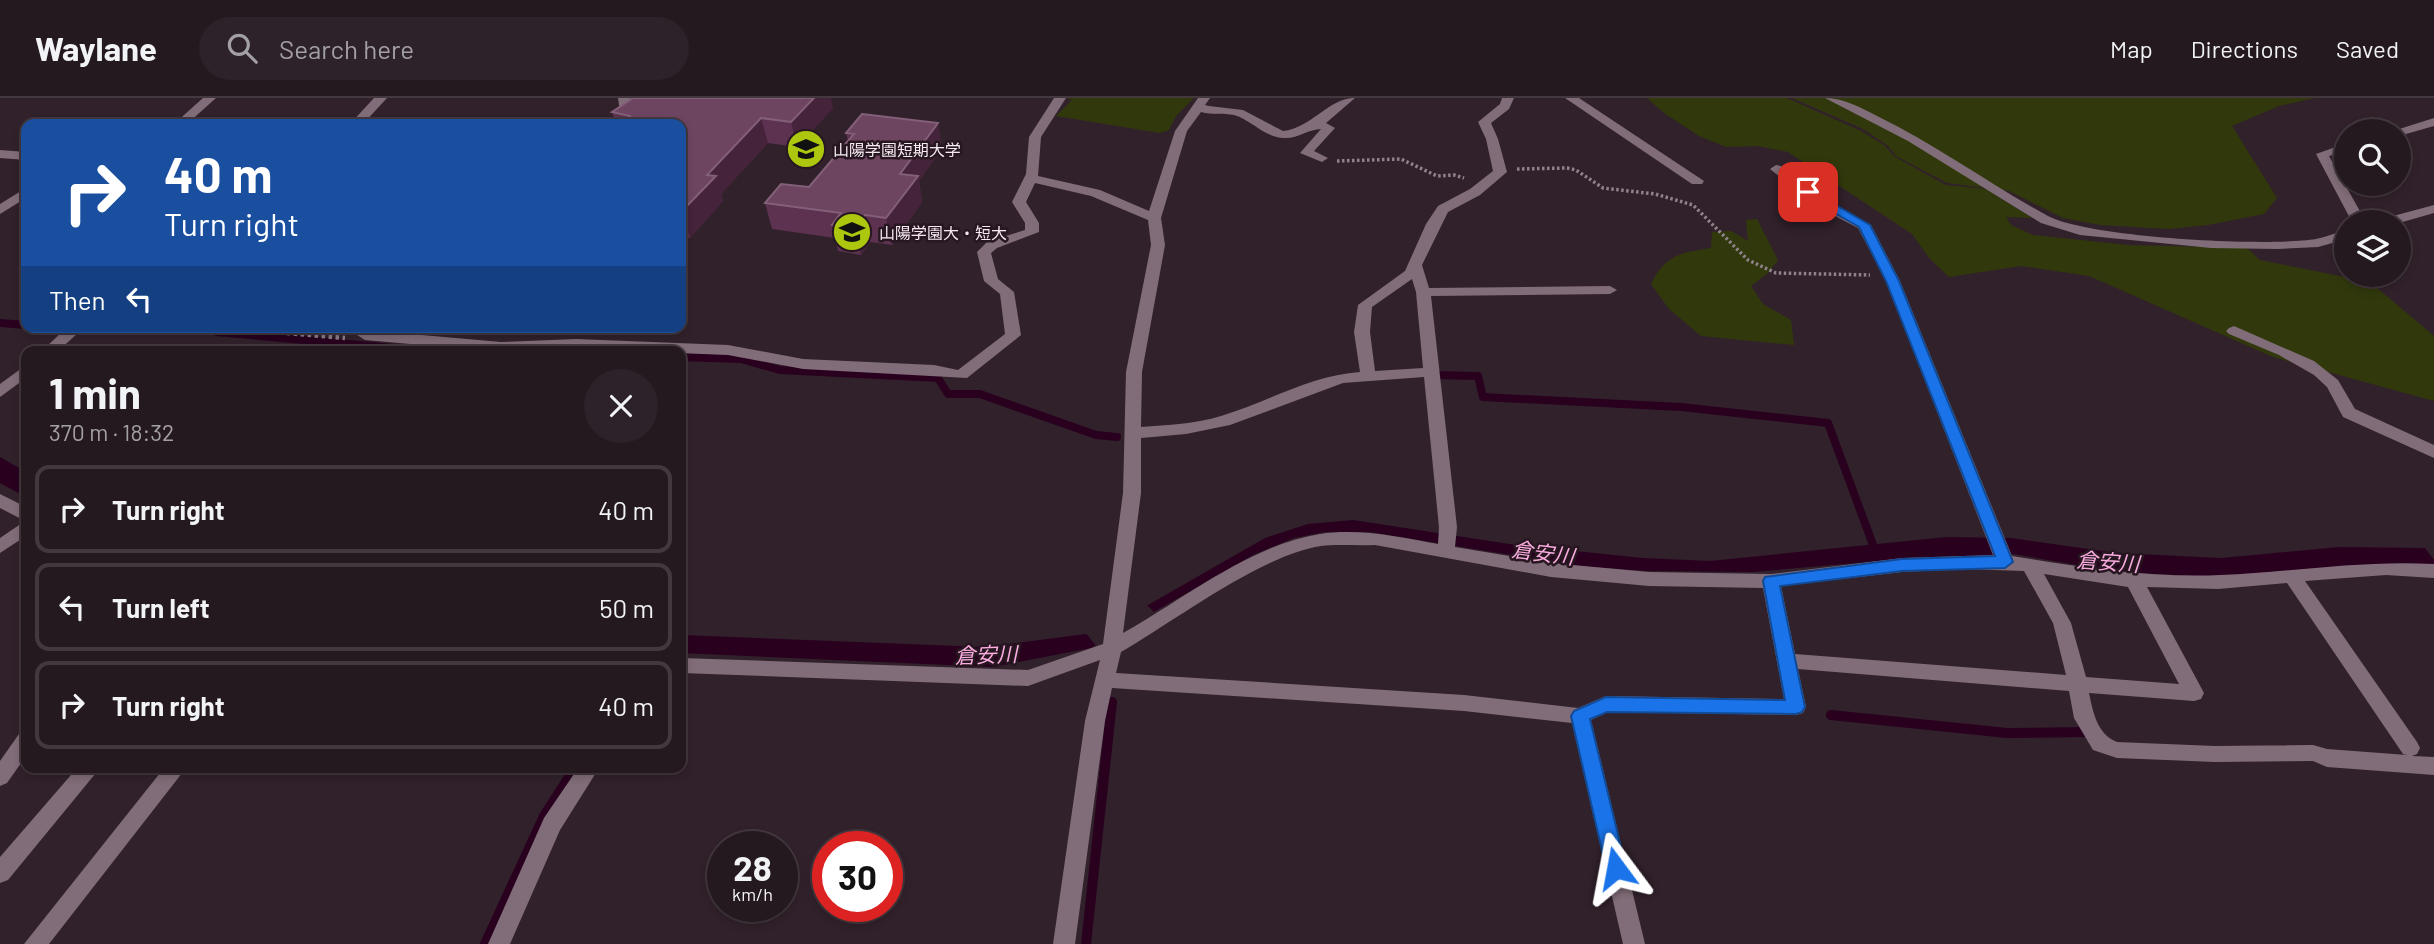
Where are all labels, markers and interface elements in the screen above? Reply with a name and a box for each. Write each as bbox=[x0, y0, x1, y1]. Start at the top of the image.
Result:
search box bbox=[199, 17, 689, 80]
text: Waylane bbox=[35, 28, 157, 68]
icon: search bbox=[223, 29, 261, 67]
text: Search here bbox=[279, 33, 414, 64]
text: Map bbox=[2110, 34, 2153, 63]
text: Directions bbox=[2191, 34, 2298, 63]
text: Saved bbox=[2336, 34, 2399, 63]
map controls bbox=[2334, 119, 2411, 287]
button: search bbox=[2334, 119, 2411, 196]
school or university icon: 山陽学園短期大学 bbox=[785, 128, 827, 170]
place label: 山陽学園短期大学 bbox=[833, 140, 961, 159]
text: 40 m bbox=[164, 144, 272, 203]
icon: right bbox=[49, 147, 140, 238]
pin bbox=[1778, 162, 1838, 222]
icon: arrive bbox=[1789, 173, 1827, 211]
text: Turn right bbox=[164, 204, 299, 242]
button: layers bbox=[2334, 210, 2411, 287]
school or university icon: 山陽学園大・短大 bbox=[831, 211, 873, 253]
place label: 山陽学園大・短大 bbox=[879, 223, 1007, 242]
icon: left bbox=[120, 280, 158, 318]
text: Then bbox=[49, 284, 106, 315]
text: 1 min bbox=[49, 367, 141, 417]
button: close bbox=[584, 369, 658, 443]
text: 370 m · 18:32 bbox=[49, 418, 174, 446]
icon: right bbox=[53, 490, 91, 528]
text: Turn right bbox=[112, 494, 225, 525]
text: 40 m bbox=[598, 494, 654, 525]
water label: 倉安川 bbox=[1510, 536, 1578, 568]
water label: 倉安川 bbox=[2076, 546, 2142, 576]
icon: left bbox=[53, 588, 91, 626]
text: Turn left bbox=[112, 592, 210, 623]
text: 50 m bbox=[599, 592, 654, 623]
water label: 倉安川 bbox=[954, 640, 1020, 668]
icon: right bbox=[53, 686, 91, 724]
text: Turn right bbox=[112, 690, 225, 721]
text: 40 m bbox=[598, 690, 654, 721]
speed limit sign: 30 bbox=[812, 831, 903, 922]
position arrow bbox=[1579, 831, 1653, 905]
text: 28 bbox=[733, 846, 772, 888]
text: km/h bbox=[732, 883, 773, 905]

